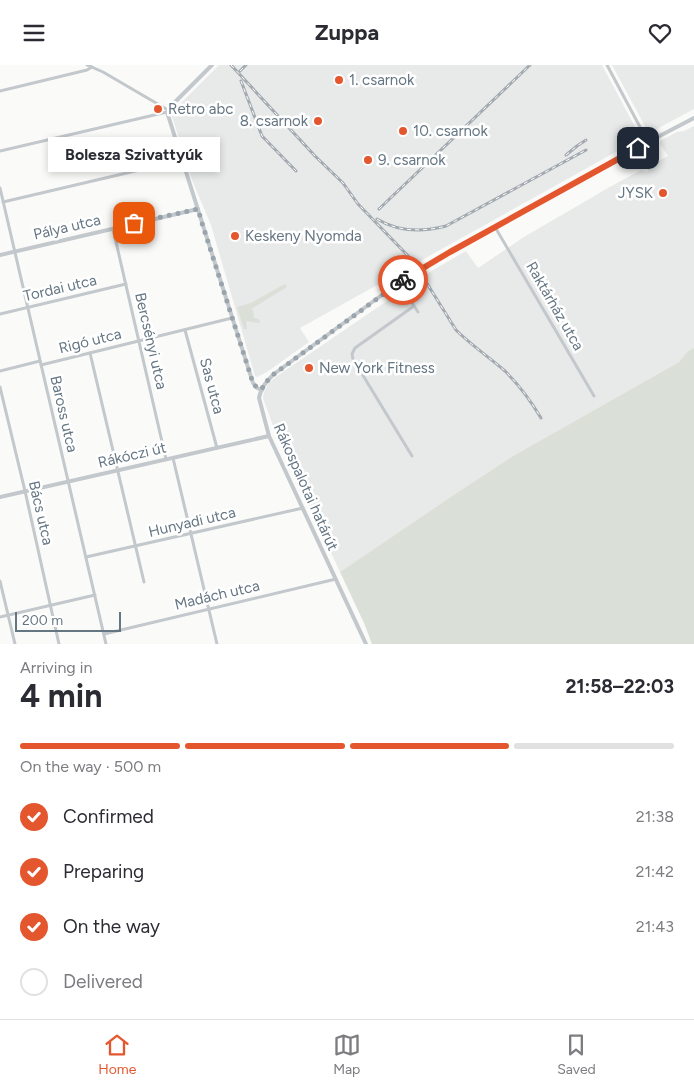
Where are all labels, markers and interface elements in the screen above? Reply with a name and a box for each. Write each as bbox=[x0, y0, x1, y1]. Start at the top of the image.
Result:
icon: menu bbox=[20, 19, 48, 47]
text: Zuppa bbox=[315, 19, 379, 46]
icon: heart bbox=[646, 19, 674, 47]
place label: 1. csarnok bbox=[349, 71, 415, 89]
marker: 1. csarnok bbox=[333, 74, 345, 86]
place label: Retro abc bbox=[168, 100, 233, 118]
marker: Retro abc bbox=[152, 103, 164, 115]
place label: 8. csarnok bbox=[240, 112, 309, 130]
marker: 8. csarnok bbox=[312, 115, 324, 127]
place label: 10. csarnok bbox=[413, 122, 489, 140]
marker: 10. csarnok bbox=[397, 125, 409, 137]
pin bbox=[617, 127, 659, 169]
icon: home bbox=[624, 134, 652, 162]
callout: Bolesza Szivattyúk bbox=[48, 138, 220, 173]
text: Bolesza Szivattyúk bbox=[65, 145, 203, 164]
place label: 9. csarnok bbox=[378, 151, 446, 169]
marker: 9. csarnok bbox=[362, 154, 374, 166]
place label: JYSK bbox=[618, 184, 654, 202]
marker: JYSK bbox=[657, 187, 669, 199]
pin bbox=[113, 202, 155, 244]
icon: bag bbox=[120, 209, 148, 237]
street label: Pálya utca bbox=[32, 211, 102, 243]
place label: Keskeny Nyomda bbox=[245, 227, 362, 245]
marker: Keskeny Nyomda bbox=[229, 230, 241, 242]
courier bbox=[378, 255, 428, 305]
street label: Raktárház utca bbox=[522, 258, 588, 354]
icon: bike bbox=[389, 266, 417, 294]
street label: Tordai utca bbox=[22, 271, 98, 305]
street label: Bercsényi utca bbox=[131, 291, 171, 391]
street label: Rigó utca bbox=[57, 325, 123, 357]
street label: Sas utca bbox=[196, 356, 228, 416]
place label: New York Fitness bbox=[319, 359, 435, 377]
marker: New York Fitness bbox=[303, 362, 315, 374]
street label: Baross utca bbox=[46, 374, 82, 454]
street label: Rákospalotai határút bbox=[270, 421, 342, 554]
street label: Rákóczi út bbox=[96, 438, 168, 472]
street label: Bács utca bbox=[25, 479, 57, 547]
street label: Hunyadi utca bbox=[147, 503, 237, 541]
street label: Madách utca bbox=[173, 576, 261, 614]
scale bar bbox=[15, 609, 121, 632]
text: 200 m bbox=[22, 612, 63, 629]
text: Arriving in bbox=[20, 658, 92, 677]
text: 21:58–22:03 bbox=[566, 675, 674, 698]
text: 4 min bbox=[20, 677, 102, 715]
text: On the way · 500 m bbox=[20, 757, 161, 776]
icon: check bbox=[20, 803, 48, 831]
text: Confirmed bbox=[63, 805, 154, 828]
text: 21:38 bbox=[636, 807, 674, 826]
icon: check bbox=[20, 858, 48, 886]
text: Preparing bbox=[63, 860, 144, 883]
text: 21:42 bbox=[636, 862, 674, 881]
icon: check bbox=[20, 913, 48, 941]
text: On the way bbox=[63, 915, 160, 938]
text: 21:43 bbox=[636, 917, 674, 936]
text: Delivered bbox=[63, 970, 143, 993]
tab: Home bbox=[98, 1031, 136, 1078]
tab: Map bbox=[333, 1031, 361, 1078]
tab: Saved bbox=[557, 1031, 596, 1078]

